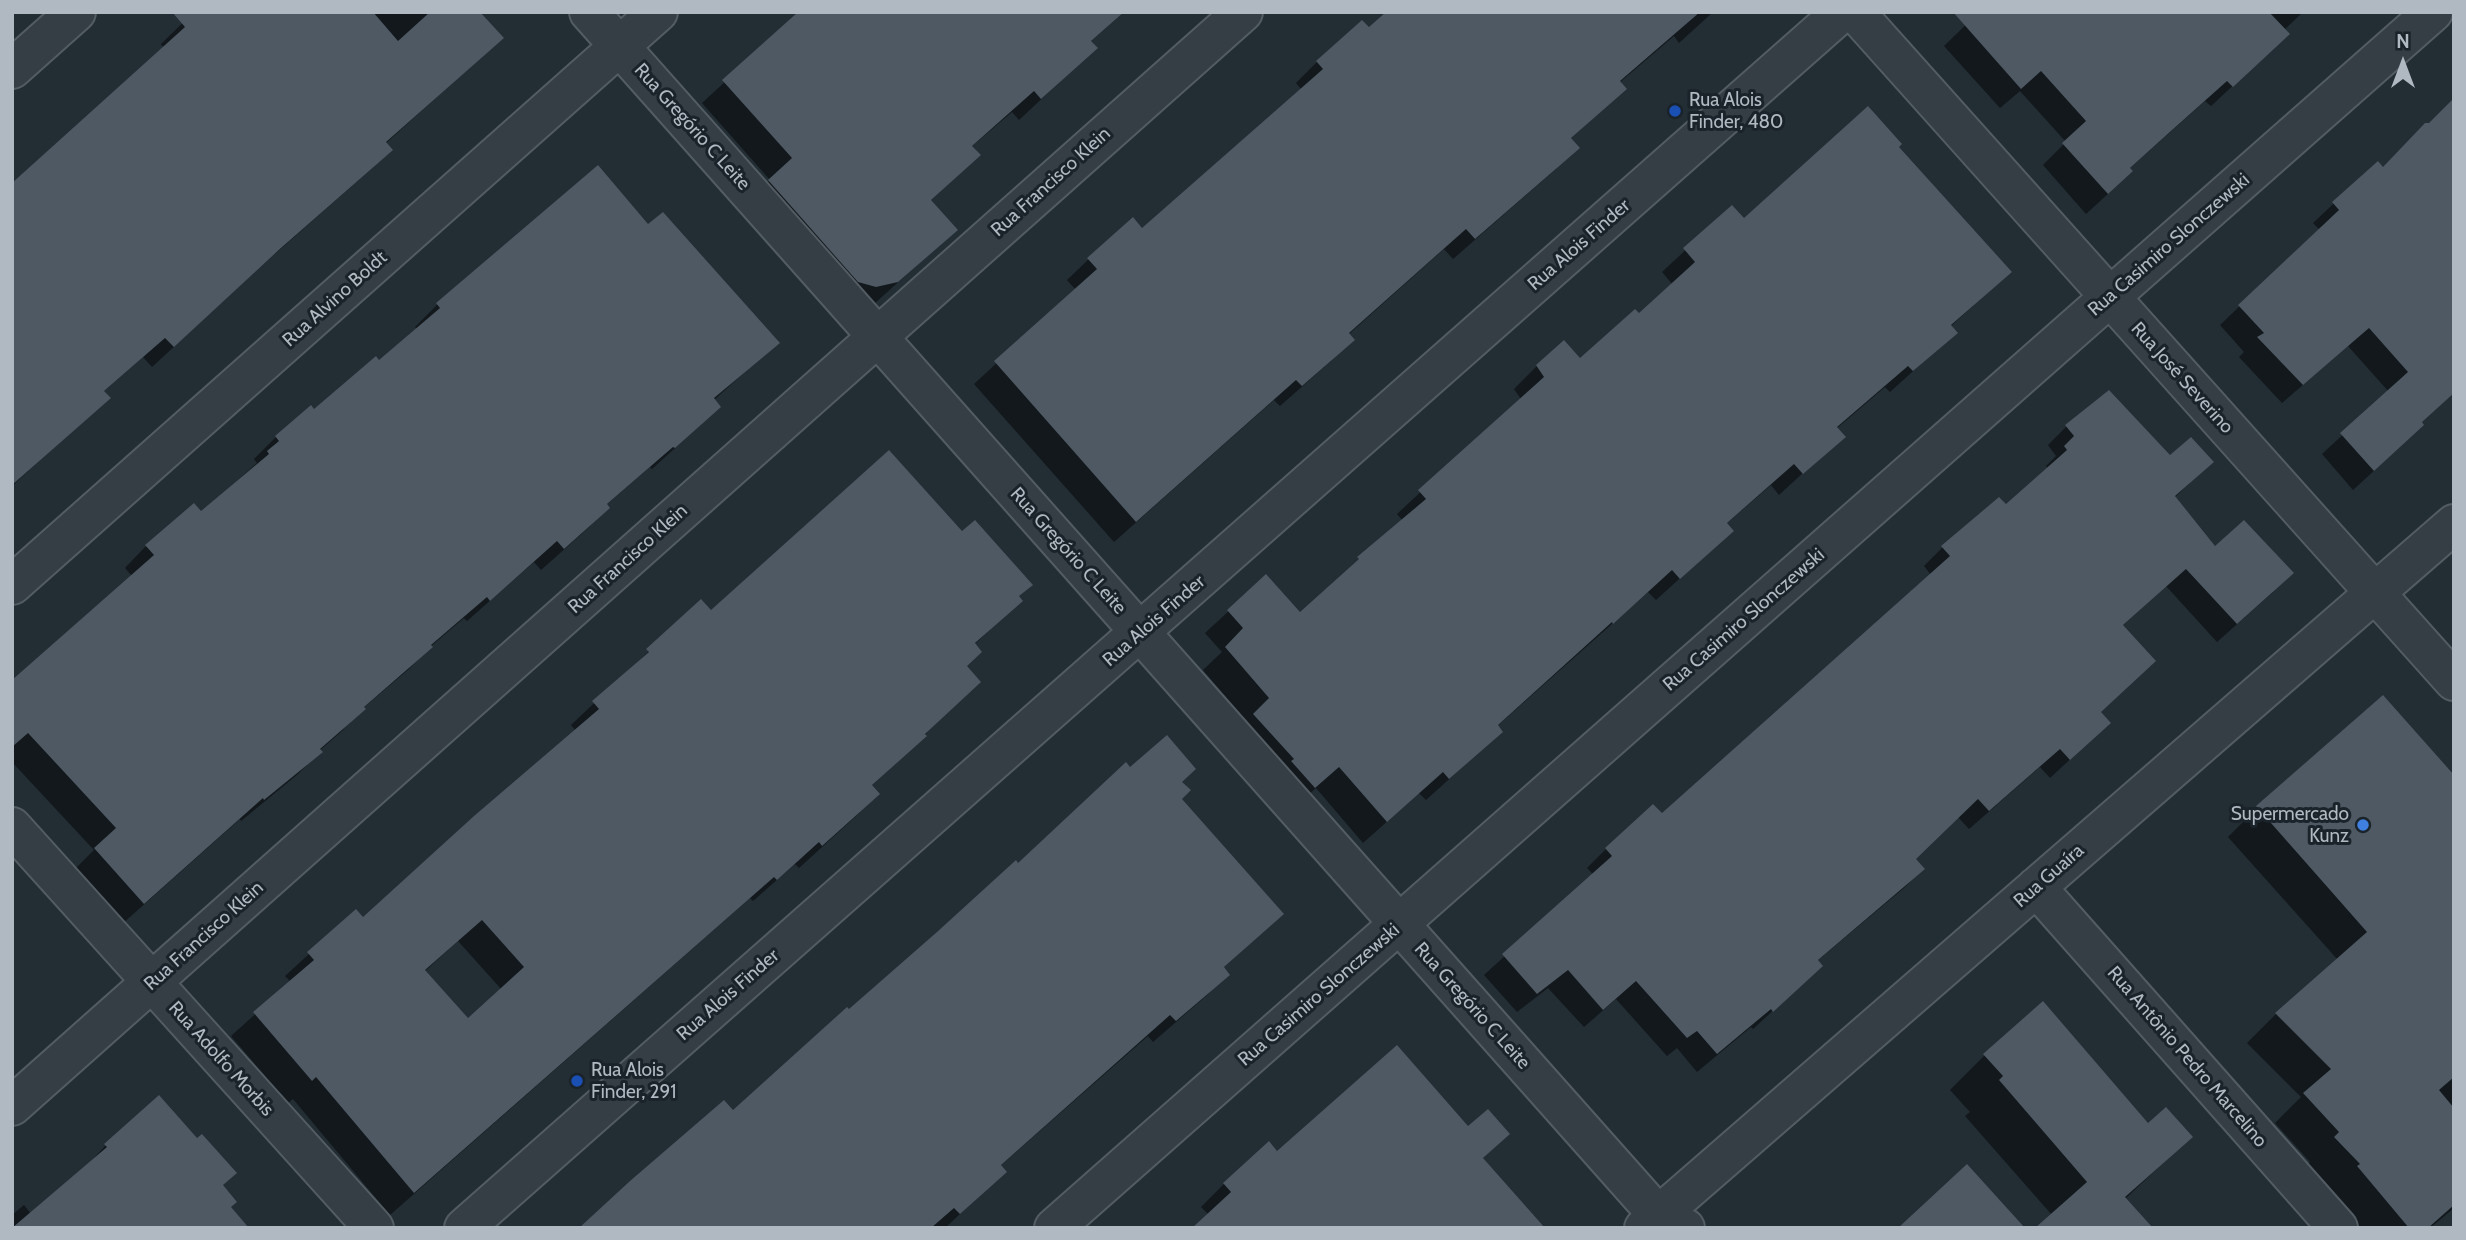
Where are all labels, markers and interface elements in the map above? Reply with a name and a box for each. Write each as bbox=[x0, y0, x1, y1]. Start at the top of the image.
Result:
north arrow bbox=[2368, 28, 2438, 98]
text: N bbox=[2396, 30, 2410, 53]
street label: Rua Gregório C Leite bbox=[629, 59, 755, 195]
place label: Rua Alois Finder, 480 bbox=[1689, 89, 1783, 133]
marker: Rua Alois Finder, 480 bbox=[1667, 103, 1683, 119]
street label: Rua Francisco Klein bbox=[987, 122, 1115, 242]
street label: Rua Casimiro Slonczewski bbox=[2084, 169, 2254, 321]
street label: Rua Alois Finder bbox=[1523, 194, 1635, 296]
street label: Rua Alvino Boldt bbox=[278, 246, 392, 352]
street label: Rua José Severino bbox=[2126, 318, 2238, 438]
street label: Rua Gregório C Leite bbox=[1005, 483, 1131, 619]
street label: Rua Francisco Klein bbox=[564, 499, 692, 619]
street label: Rua Casimiro Slonczewski bbox=[1659, 544, 1829, 696]
street label: Rua Alois Finder bbox=[1098, 570, 1210, 672]
place label: Supermercado Kunz bbox=[2231, 803, 2349, 847]
marker: Supermercado Kunz bbox=[2355, 817, 2371, 833]
street label: Rua Guaíra bbox=[2009, 839, 2089, 913]
street label: Rua Francisco Klein bbox=[140, 876, 268, 996]
street label: Rua Casimiro Slonczewski bbox=[1234, 919, 1404, 1071]
street label: Rua Gregório C Leite bbox=[1409, 938, 1535, 1074]
street label: Rua Alois Finder bbox=[672, 944, 784, 1046]
street label: Rua Antônio Pedro Marcelino bbox=[2102, 962, 2272, 1152]
street label: Rua Adolfo Morbis bbox=[164, 997, 278, 1121]
place label: Rua Alois Finder, 291 bbox=[591, 1059, 676, 1103]
marker: Rua Alois Finder, 291 bbox=[569, 1073, 585, 1089]

